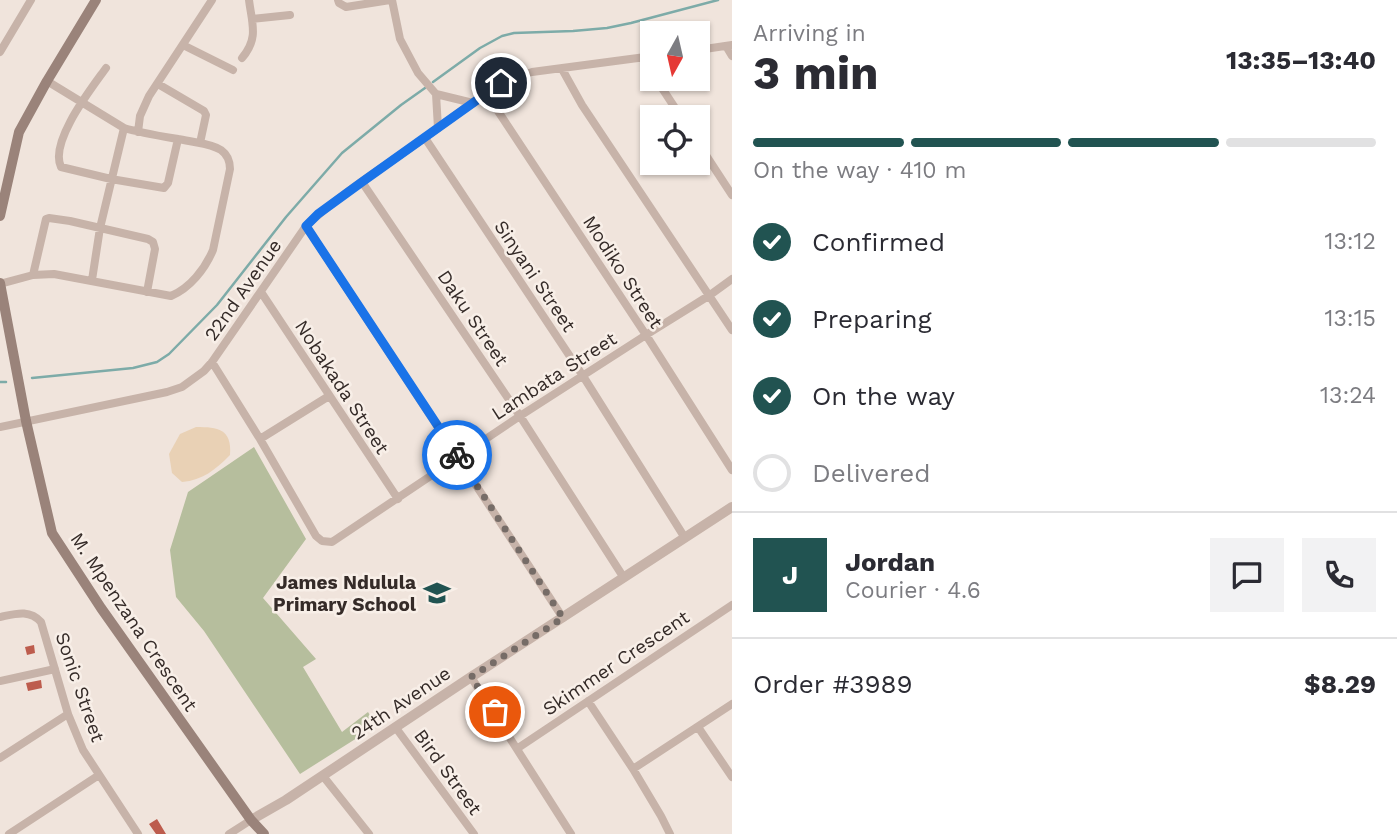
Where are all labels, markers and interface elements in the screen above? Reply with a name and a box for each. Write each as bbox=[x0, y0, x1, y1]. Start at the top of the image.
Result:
text: Arriving in bbox=[753, 20, 866, 47]
north arrow bbox=[640, 21, 710, 91]
map controls bbox=[640, 21, 710, 175]
text: 13:35–13:40 bbox=[1226, 45, 1376, 75]
text: 3 min bbox=[753, 46, 879, 100]
pin bbox=[471, 53, 531, 113]
icon: home bbox=[482, 64, 520, 102]
button: locate bbox=[640, 105, 710, 175]
text: On the way · 410 m bbox=[753, 157, 966, 184]
street label: Modiko Street bbox=[578, 211, 668, 333]
street label: Sinyani Street bbox=[489, 216, 581, 336]
icon: check bbox=[753, 223, 791, 261]
text: Confirmed bbox=[812, 227, 945, 257]
text: 13:12 bbox=[1324, 228, 1376, 255]
street label: 22nd Avenue bbox=[200, 235, 286, 345]
street label: Daku Street bbox=[433, 266, 513, 370]
icon: check bbox=[753, 300, 791, 338]
text: Preparing bbox=[812, 304, 932, 334]
text: 13:15 bbox=[1324, 305, 1376, 332]
street label: Nobakada Street bbox=[290, 316, 394, 458]
street label: Lambata Street bbox=[487, 327, 621, 425]
icon: check bbox=[753, 377, 791, 415]
text: On the way bbox=[812, 381, 955, 411]
text: 13:24 bbox=[1320, 382, 1376, 409]
courier bbox=[422, 420, 492, 490]
icon: bike bbox=[438, 436, 476, 474]
text: Delivered bbox=[812, 458, 931, 488]
street label: M. Mpenzana Crescent bbox=[66, 528, 202, 716]
button: chat bbox=[1210, 538, 1284, 612]
button: phone bbox=[1302, 538, 1376, 612]
text: Jordan bbox=[845, 547, 935, 577]
text: J bbox=[782, 560, 798, 590]
place label: James Ndulula Primary School bbox=[273, 571, 417, 616]
text: Courier · 4.6 bbox=[845, 577, 981, 604]
school or university icon: James Ndulula Primary School bbox=[422, 578, 452, 608]
street label: Skimmer Crescent bbox=[538, 605, 694, 721]
street label: Sonic Street bbox=[50, 629, 110, 745]
street label: 24th Avenue bbox=[347, 661, 455, 745]
text: Order #3989 bbox=[753, 669, 913, 699]
text: $8.29 bbox=[1304, 669, 1376, 699]
pin bbox=[465, 682, 525, 742]
icon: bag bbox=[476, 693, 514, 731]
street label: Bird Street bbox=[409, 725, 487, 819]

